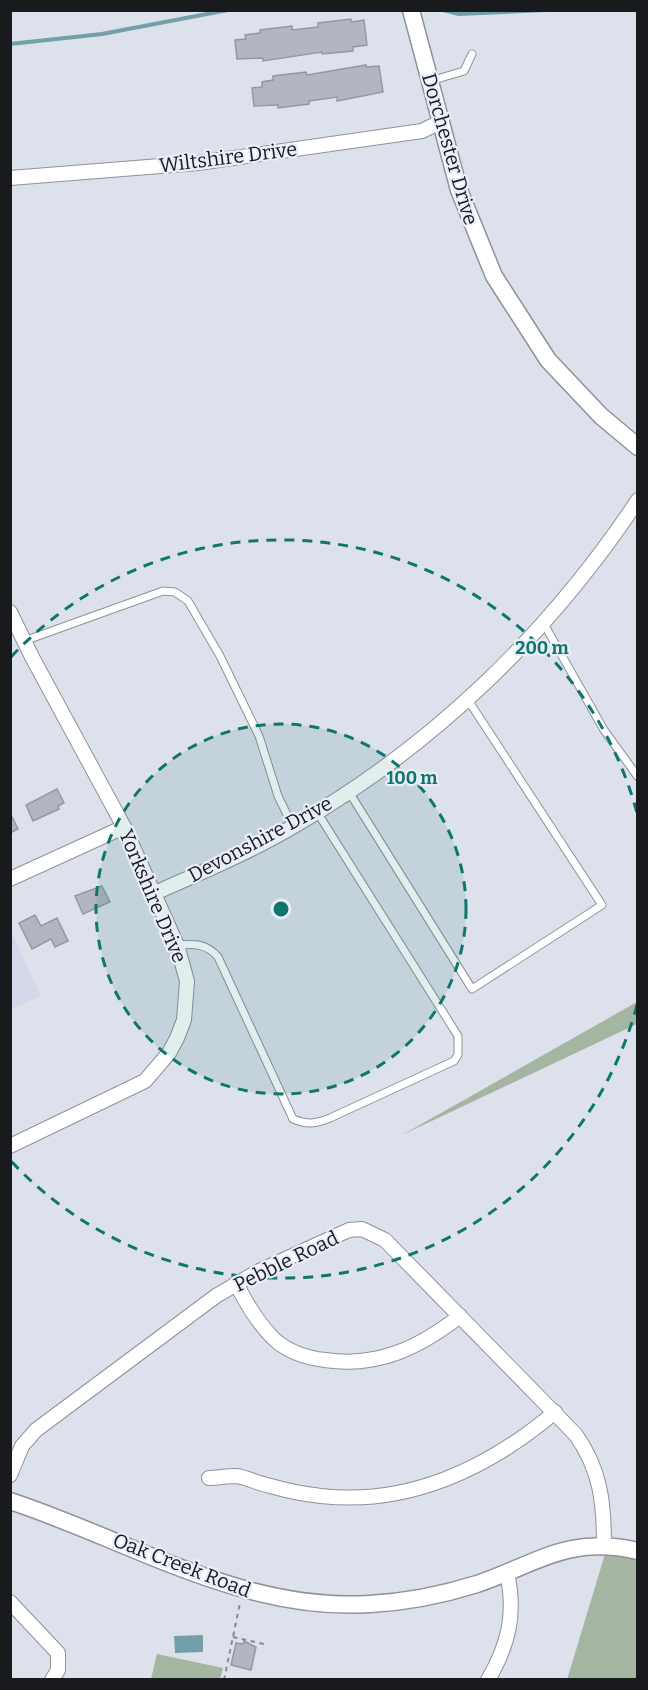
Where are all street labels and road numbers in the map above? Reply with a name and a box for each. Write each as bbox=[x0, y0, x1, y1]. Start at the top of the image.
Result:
street label: Dorchester Drive bbox=[417, 70, 483, 228]
street label: Wiltshire Drive bbox=[158, 137, 298, 177]
street label: Devonshire Drive bbox=[184, 791, 336, 887]
street label: Yorkshire Drive bbox=[114, 826, 192, 966]
street label: Pebble Road bbox=[230, 1225, 342, 1297]
street label: Oak Creek Road bbox=[110, 1528, 254, 1602]

